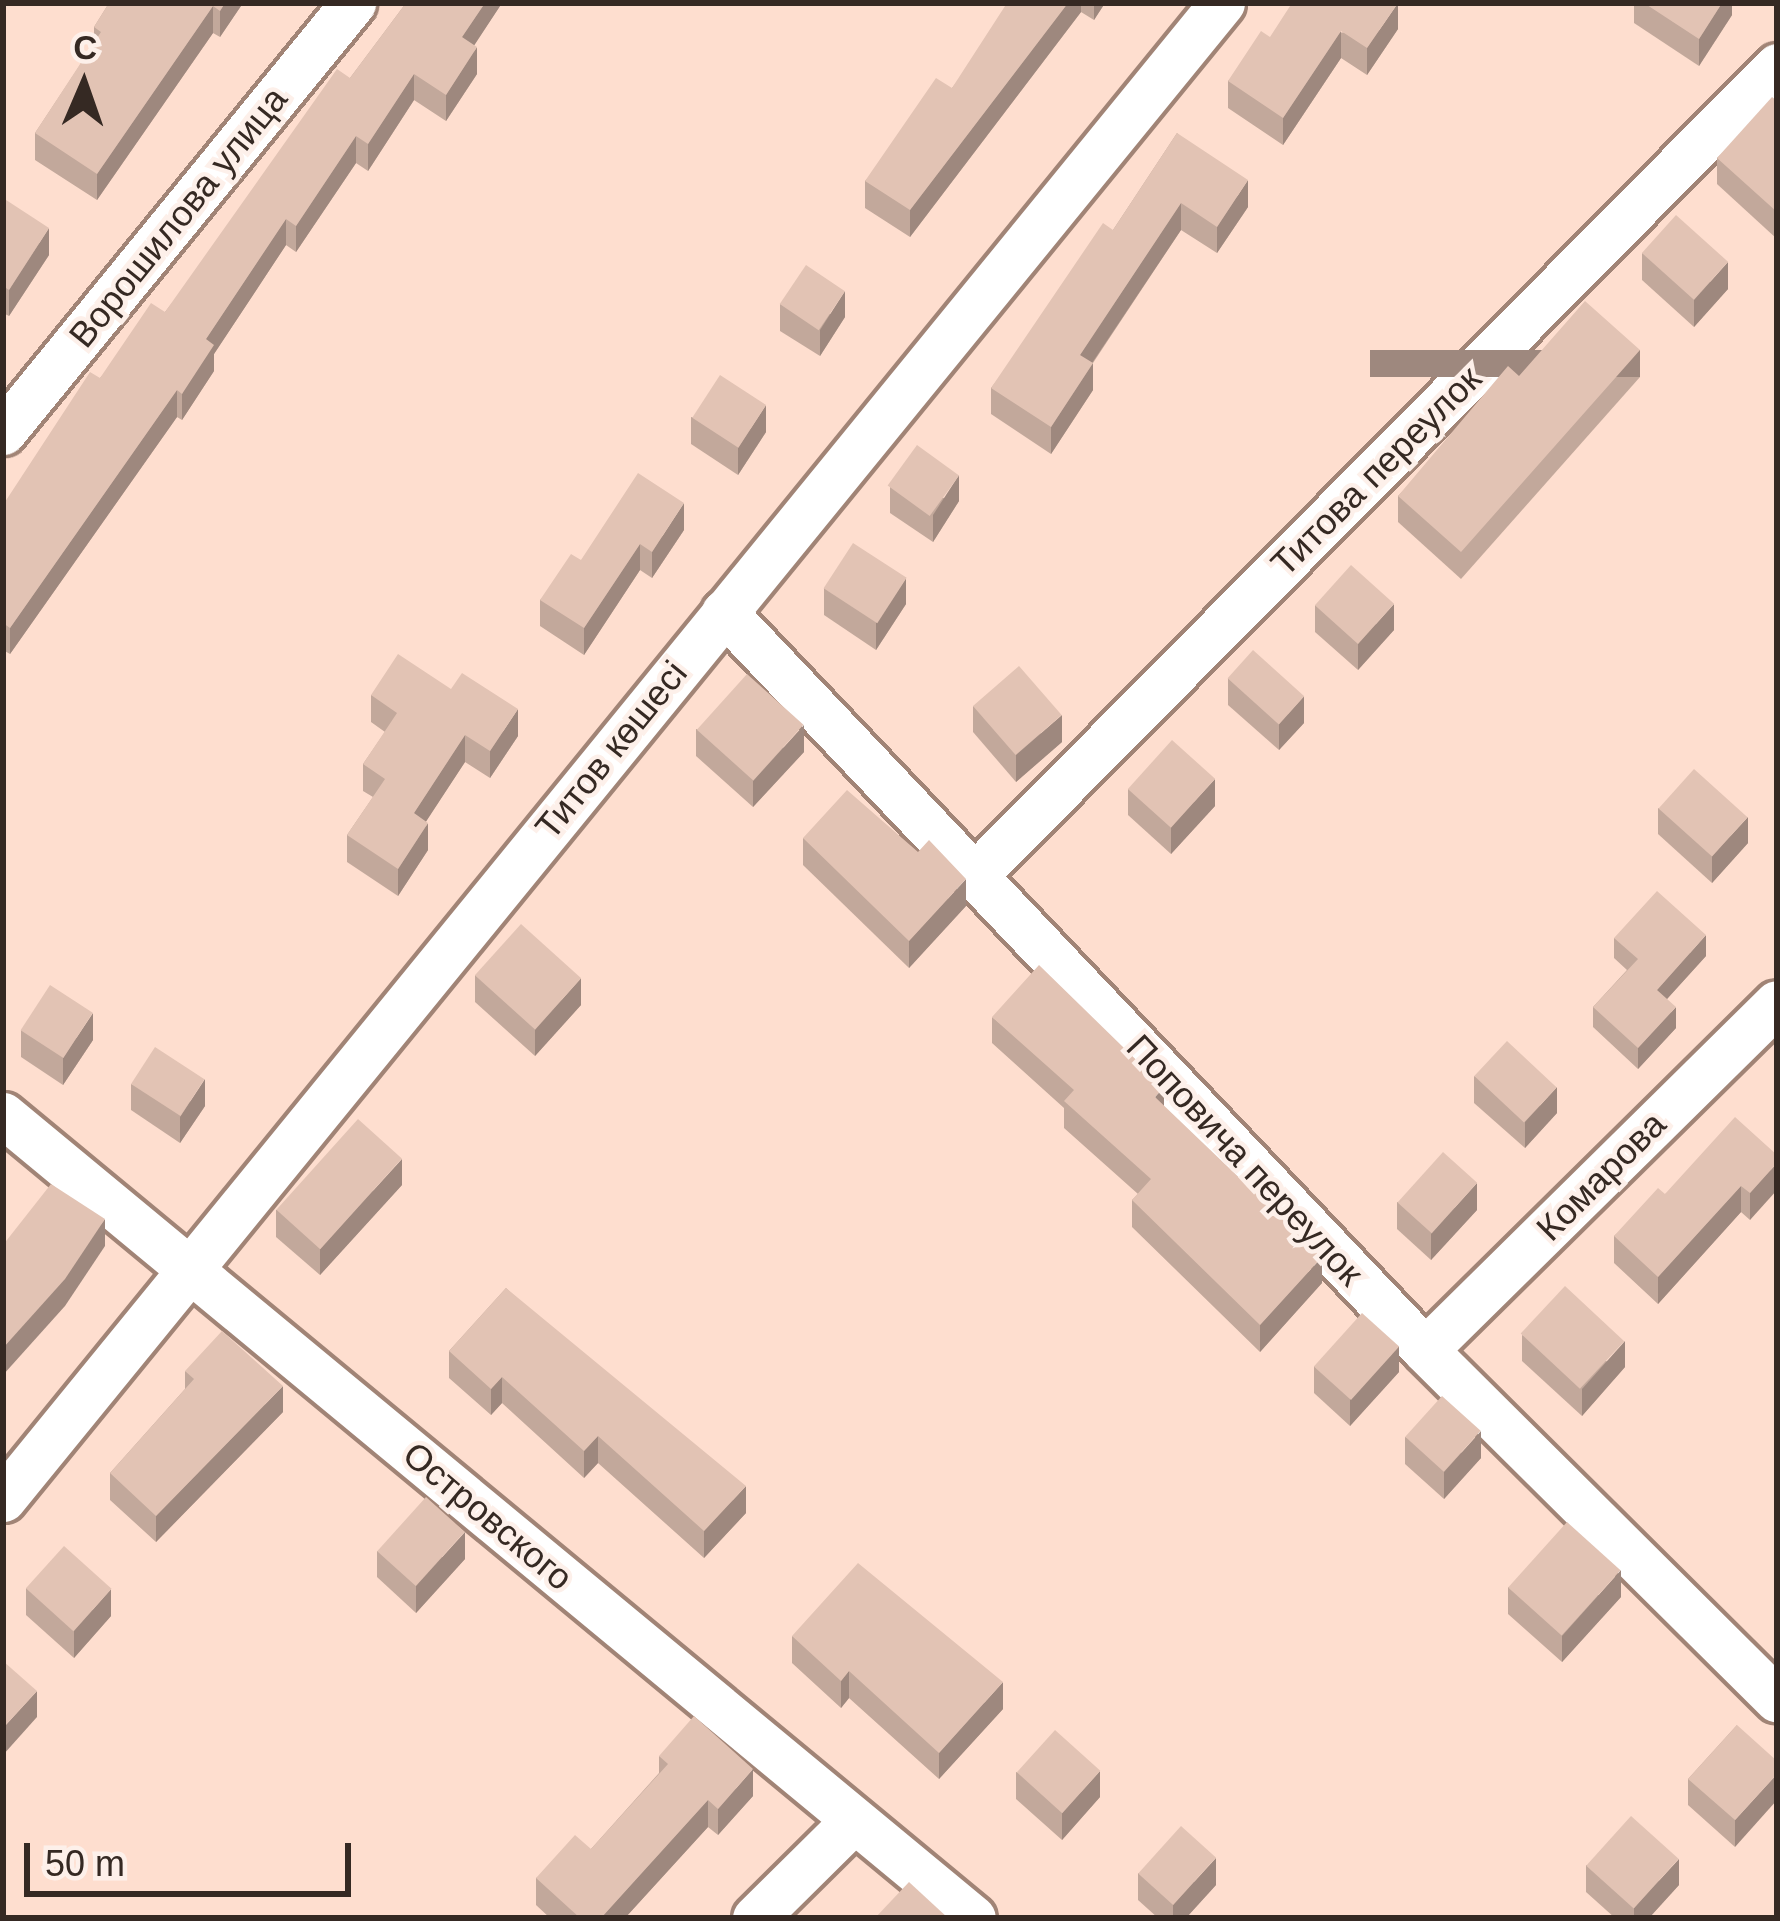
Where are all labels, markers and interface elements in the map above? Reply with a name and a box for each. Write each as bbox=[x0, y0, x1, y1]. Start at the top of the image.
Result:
north arrow bbox=[24, 24, 144, 144]
text: С bbox=[73, 29, 98, 66]
street label: Ворошилова улица bbox=[60, 78, 296, 356]
street label: Титова переулок bbox=[1262, 357, 1490, 585]
street label: Титов көшесі bbox=[526, 652, 696, 848]
street label: Поповича переулок bbox=[1118, 1026, 1372, 1294]
street label: Комарова bbox=[1528, 1103, 1674, 1249]
street label: Островского bbox=[395, 1433, 581, 1599]
scale bar bbox=[30, 1819, 357, 1893]
text: 50 m bbox=[45, 1843, 125, 1884]

